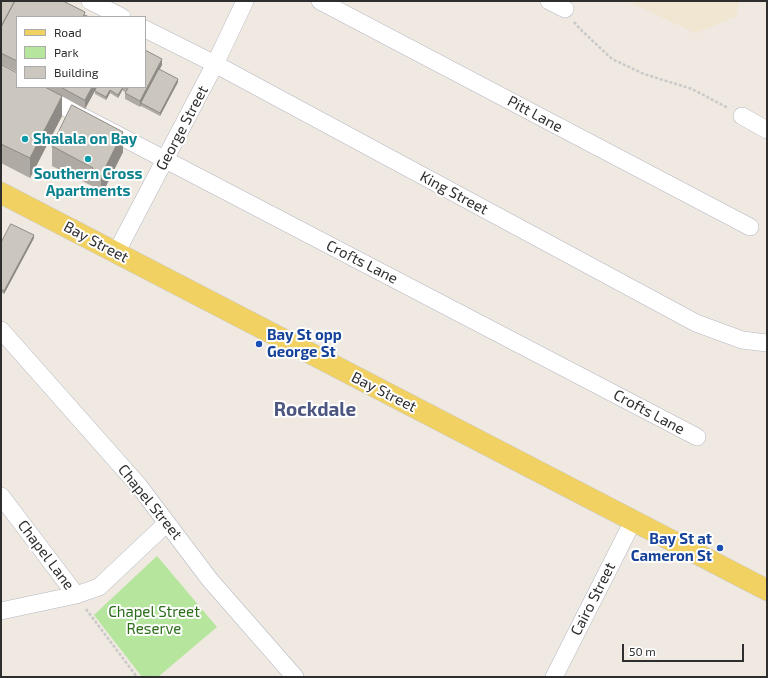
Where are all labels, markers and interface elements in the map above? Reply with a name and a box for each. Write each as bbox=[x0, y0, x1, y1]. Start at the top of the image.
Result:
legend bbox=[16, 16, 146, 88]
text: Road bbox=[54, 25, 82, 39]
text: Park bbox=[54, 45, 79, 59]
text: Building bbox=[54, 65, 98, 79]
street label: George Street bbox=[152, 83, 212, 173]
street label: Pitt Lane bbox=[504, 92, 566, 136]
place label: Shalala on Bay bbox=[33, 130, 137, 148]
marker: Shalala on Bay bbox=[20, 134, 30, 144]
marker: Southern Cross Apartments bbox=[83, 154, 93, 164]
place label: Southern Cross Apartments bbox=[34, 165, 142, 200]
street label: King Street bbox=[417, 168, 491, 218]
street label: Bay Street bbox=[61, 218, 131, 266]
street label: Crofts Lane bbox=[323, 236, 401, 288]
place label: Bay St opp George St bbox=[267, 326, 342, 361]
marker: Bay St opp George St bbox=[254, 339, 264, 349]
street label: Bay Street bbox=[349, 368, 419, 416]
street label: Crofts Lane bbox=[610, 386, 688, 438]
district label: Rockdale bbox=[274, 399, 356, 421]
street label: Chapel Street bbox=[114, 461, 186, 543]
street label: Chapel Lane bbox=[14, 517, 78, 593]
place label: Bay St at Cameron St bbox=[631, 530, 712, 565]
marker: Bay St at Cameron St bbox=[715, 543, 725, 553]
street label: Cairo Street bbox=[567, 559, 619, 639]
park label: Chapel Street Reserve bbox=[108, 603, 200, 638]
scale bar bbox=[624, 636, 746, 662]
text: 50 m bbox=[629, 644, 656, 658]

